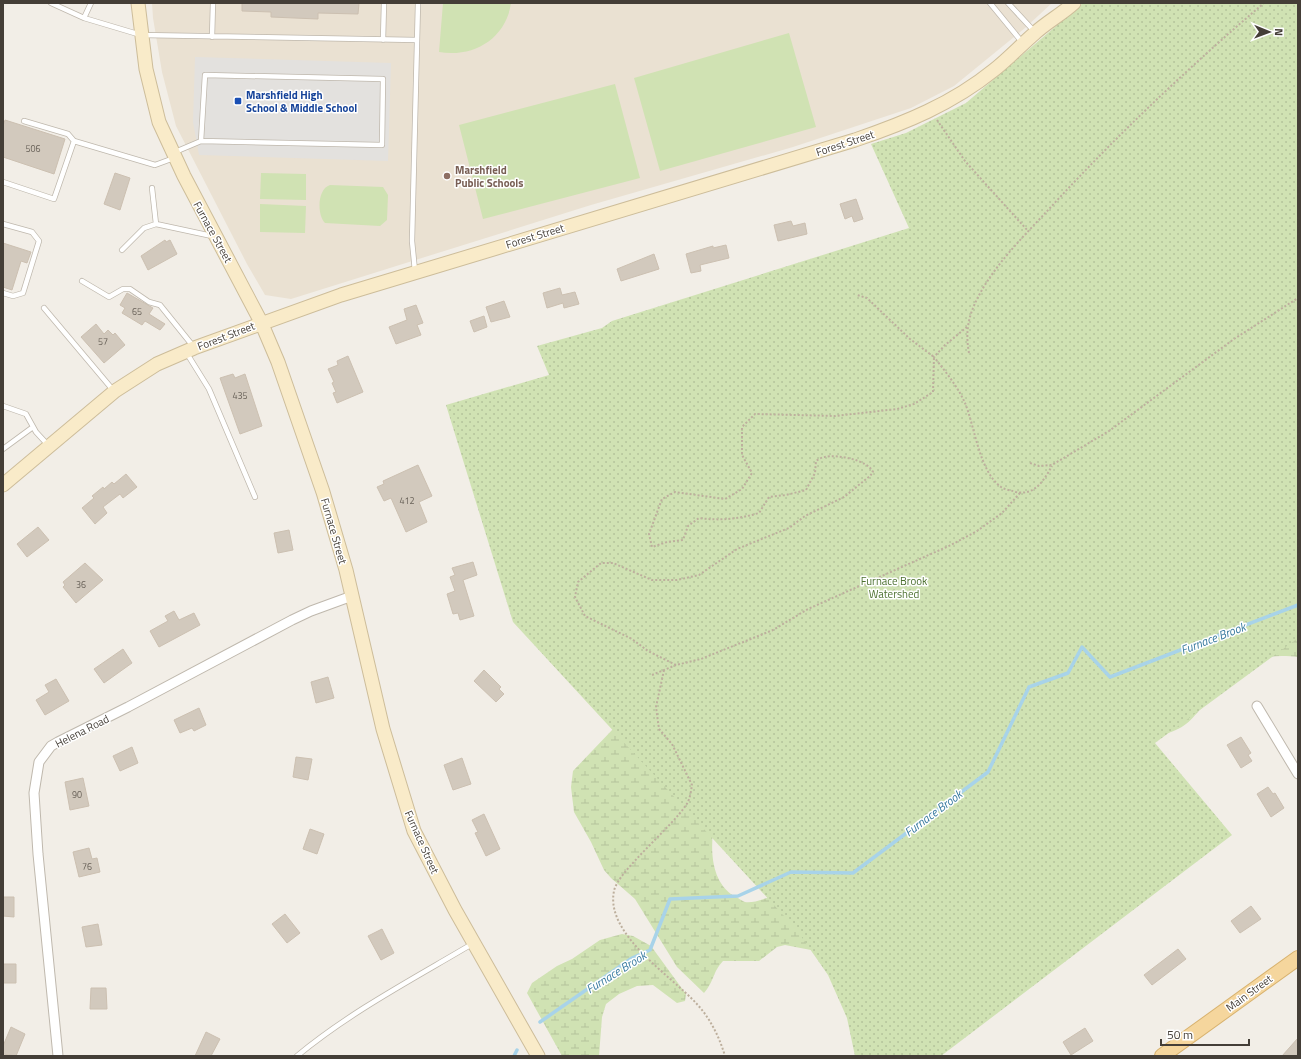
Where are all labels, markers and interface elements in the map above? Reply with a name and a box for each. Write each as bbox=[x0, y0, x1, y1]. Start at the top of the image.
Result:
north arrow bbox=[1249, 12, 1289, 52]
text: N bbox=[1271, 28, 1287, 36]
place label: Marshfield High School & Middle School bbox=[246, 87, 357, 116]
marker: Marshfield High School & Middle School bbox=[233, 96, 243, 106]
street label: Forest Street bbox=[814, 126, 876, 160]
house number: 506 bbox=[25, 142, 41, 155]
place label: Marshfield Public Schools bbox=[455, 162, 524, 191]
marker: Marshfield Public Schools bbox=[442, 171, 452, 181]
street label: Furnace Street bbox=[190, 199, 236, 266]
street label: Forest Street bbox=[504, 219, 566, 252]
house number: 65 bbox=[132, 305, 142, 318]
street label: Forest Street bbox=[195, 318, 257, 354]
house number: 57 bbox=[98, 335, 108, 348]
house number: 435 bbox=[232, 389, 248, 402]
house number: 412 bbox=[399, 494, 415, 507]
street label: Furnace Street bbox=[317, 496, 351, 566]
park label: Furnace Brook Watershed bbox=[861, 573, 928, 602]
house number: 36 bbox=[76, 578, 86, 591]
water label: Furnace Brook bbox=[1178, 616, 1250, 659]
street label: Helena Road bbox=[52, 710, 112, 751]
water label: Furnace Brook bbox=[900, 784, 967, 841]
house number: 90 bbox=[72, 788, 82, 801]
street label: Furnace Street bbox=[401, 808, 443, 876]
house number: 76 bbox=[82, 860, 92, 873]
water label: Furnace Brook bbox=[582, 945, 651, 998]
street label: Main Street bbox=[1223, 971, 1276, 1015]
scale bar bbox=[1161, 1021, 1249, 1047]
text: 50 m bbox=[1167, 1025, 1193, 1044]

